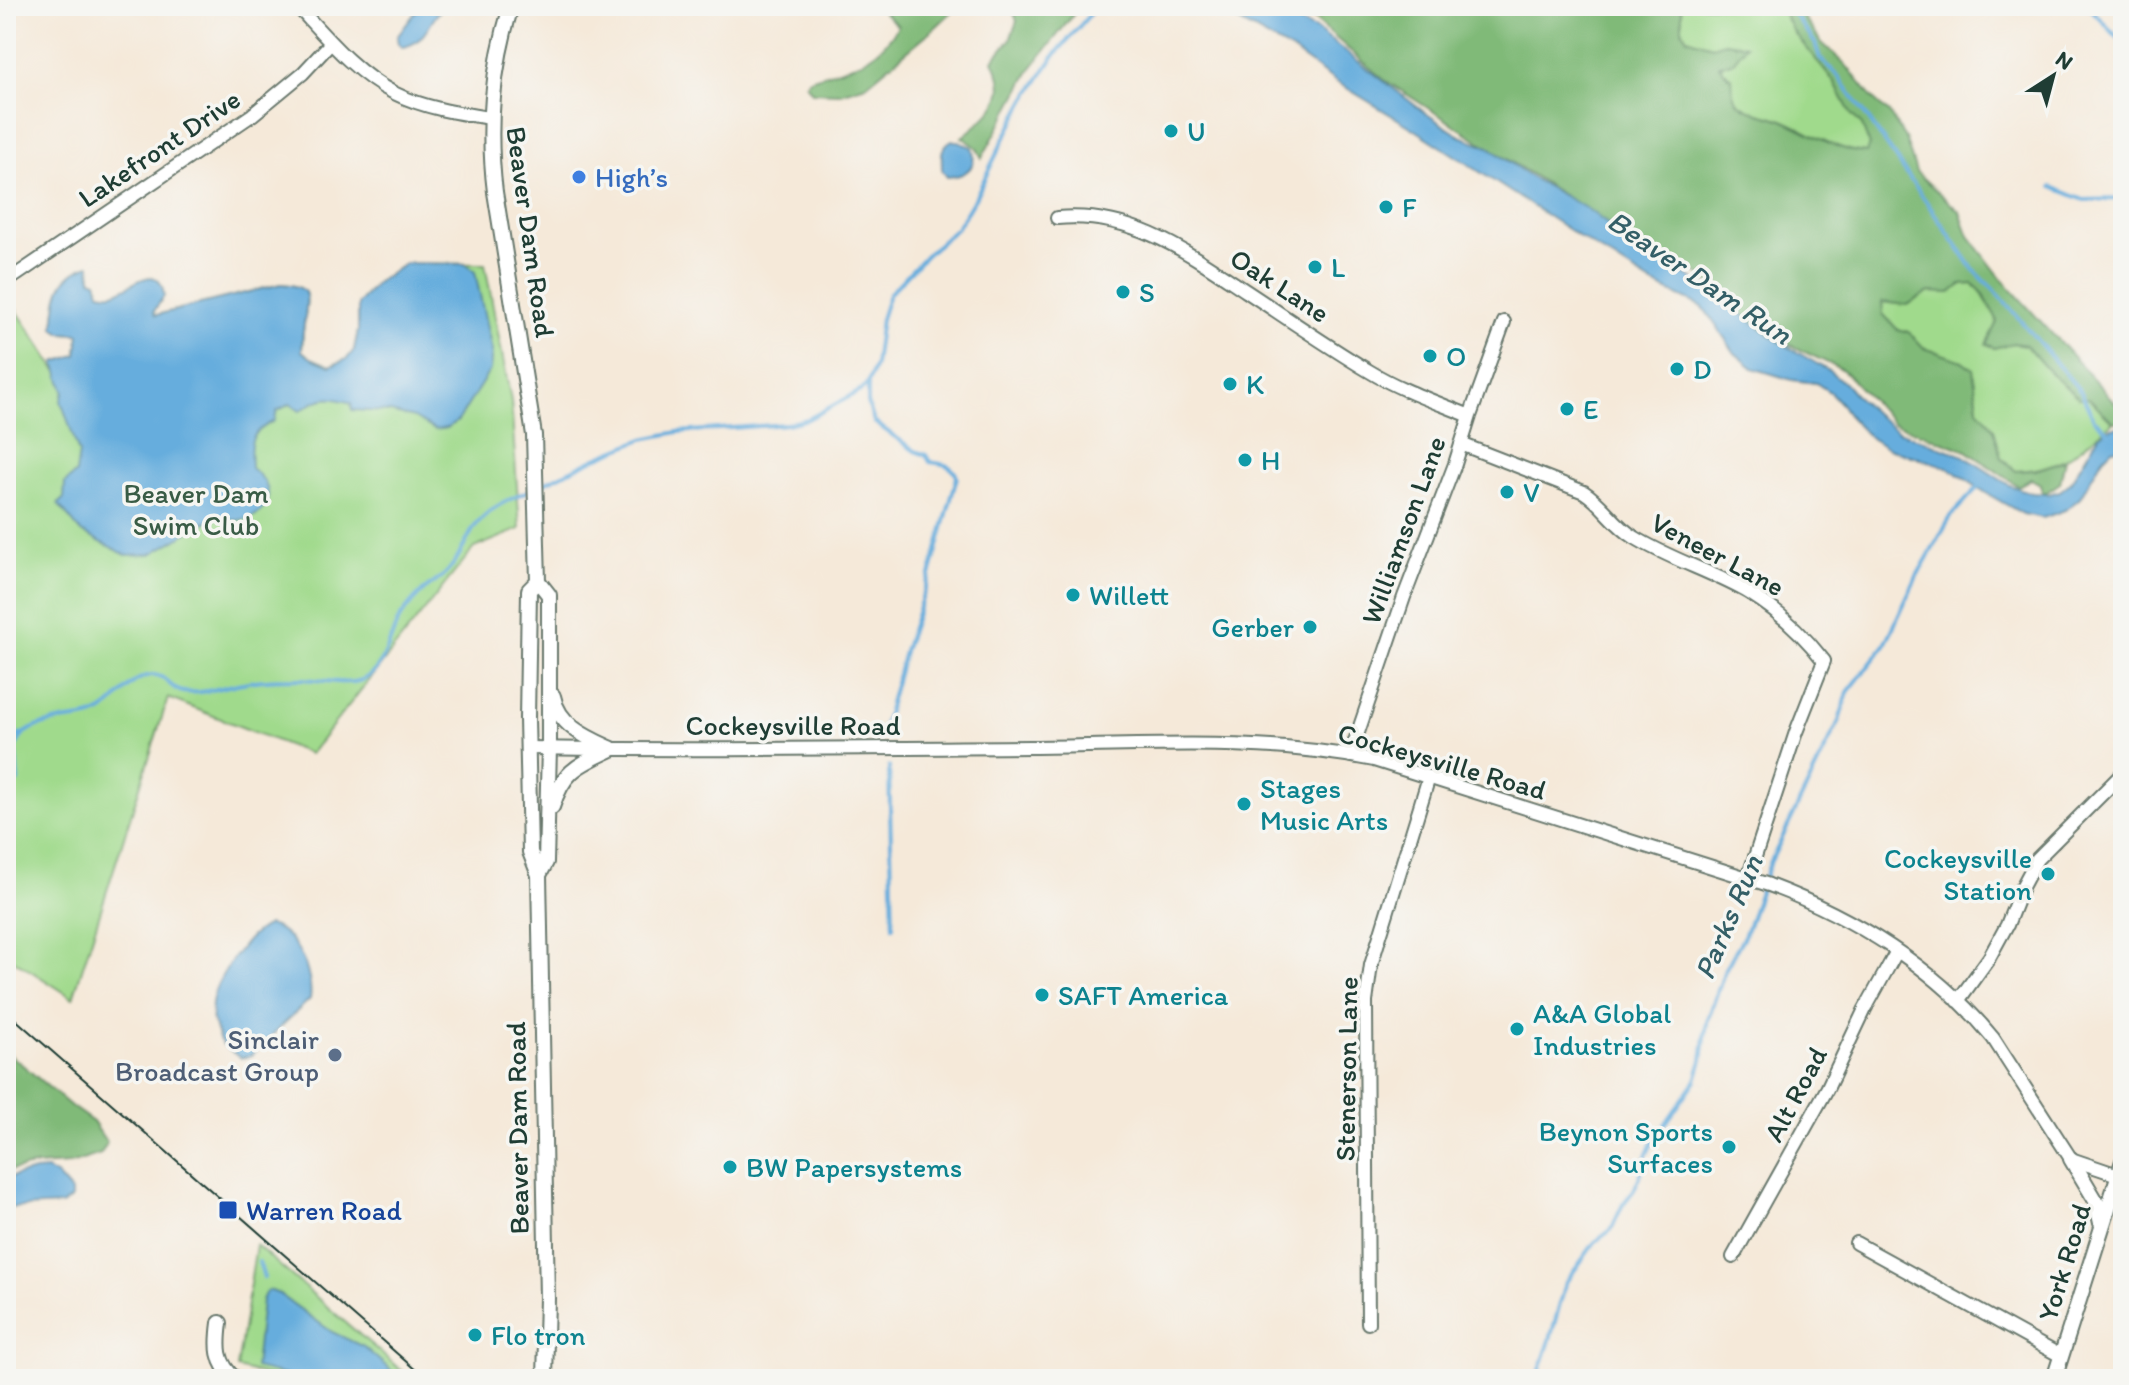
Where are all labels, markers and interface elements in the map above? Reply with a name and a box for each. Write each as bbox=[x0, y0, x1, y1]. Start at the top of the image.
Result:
north arrow bbox=[2013, 36, 2093, 116]
text: N bbox=[2051, 45, 2078, 76]
street label: Lakefront Drive bbox=[72, 81, 246, 215]
place label: U bbox=[1187, 114, 1206, 148]
marker: U bbox=[1162, 122, 1180, 140]
street label: Beaver Dam Road bbox=[499, 124, 563, 340]
place label: High’s bbox=[595, 160, 668, 194]
marker: High’s bbox=[570, 168, 588, 186]
place label: F bbox=[1402, 190, 1417, 224]
marker: F bbox=[1377, 198, 1395, 216]
water label: Beaver Dam Run bbox=[1601, 202, 1799, 352]
street label: Oak Lane bbox=[1224, 240, 1336, 330]
place label: L bbox=[1331, 250, 1345, 284]
marker: L bbox=[1306, 258, 1324, 276]
place label: S bbox=[1139, 275, 1155, 309]
marker: S bbox=[1114, 283, 1132, 301]
place label: O bbox=[1446, 339, 1466, 373]
marker: O bbox=[1421, 347, 1439, 365]
place label: D bbox=[1693, 352, 1712, 386]
marker: D bbox=[1668, 360, 1686, 378]
place label: K bbox=[1246, 367, 1264, 401]
marker: K bbox=[1221, 375, 1239, 393]
place label: E bbox=[1583, 392, 1598, 426]
marker: E bbox=[1558, 400, 1576, 418]
street label: Williamson Lane bbox=[1353, 431, 1453, 629]
place label: H bbox=[1261, 443, 1280, 477]
marker: H bbox=[1236, 451, 1254, 469]
place label: V bbox=[1523, 475, 1540, 509]
park label: Beaver Dam Swim Club bbox=[123, 476, 269, 542]
marker: V bbox=[1498, 483, 1516, 501]
street label: Veneer Lane bbox=[1646, 505, 1790, 603]
place label: Willett bbox=[1089, 578, 1169, 612]
marker: Willett bbox=[1064, 586, 1082, 604]
place label: Gerber bbox=[1211, 610, 1294, 644]
marker: Gerber bbox=[1301, 618, 1319, 636]
street label: Cockeysville Road bbox=[686, 708, 901, 742]
street label: Cockeysville Road bbox=[1334, 715, 1550, 807]
place label: Stages Music Arts bbox=[1260, 771, 1388, 837]
marker: Stages Music Arts bbox=[1235, 795, 1253, 813]
place label: Cockeysville Station bbox=[1884, 841, 2032, 907]
water label: Parks Run bbox=[1685, 849, 1771, 985]
marker: Cockeysville Station bbox=[2039, 865, 2057, 883]
street label: Stenerson Lane bbox=[1327, 976, 1365, 1162]
place label: SAFT America bbox=[1058, 978, 1229, 1012]
marker: SAFT America bbox=[1033, 986, 1051, 1004]
place label: A&A Global Industries bbox=[1533, 996, 1671, 1062]
marker: A&A Global Industries bbox=[1508, 1020, 1526, 1038]
street label: Beaver Dam Road bbox=[498, 1021, 536, 1235]
place label: Sinclair Broadcast Group bbox=[115, 1022, 319, 1088]
street label: Alt Road bbox=[1756, 1041, 1834, 1147]
marker: Sinclair Broadcast Group bbox=[326, 1046, 344, 1064]
place label: Beynon Sports Surfaces bbox=[1539, 1114, 1713, 1180]
marker: Beynon Sports Surfaces bbox=[1720, 1138, 1738, 1156]
place label: BW Papersystems bbox=[746, 1150, 962, 1184]
marker: BW Papersystems bbox=[721, 1158, 739, 1176]
place label: Warren Road bbox=[246, 1193, 402, 1227]
marker: Warren Road bbox=[217, 1199, 239, 1221]
street label: York Road bbox=[2030, 1199, 2098, 1325]
place label: Flo tron bbox=[491, 1318, 586, 1352]
marker: Flo tron bbox=[466, 1326, 484, 1344]

